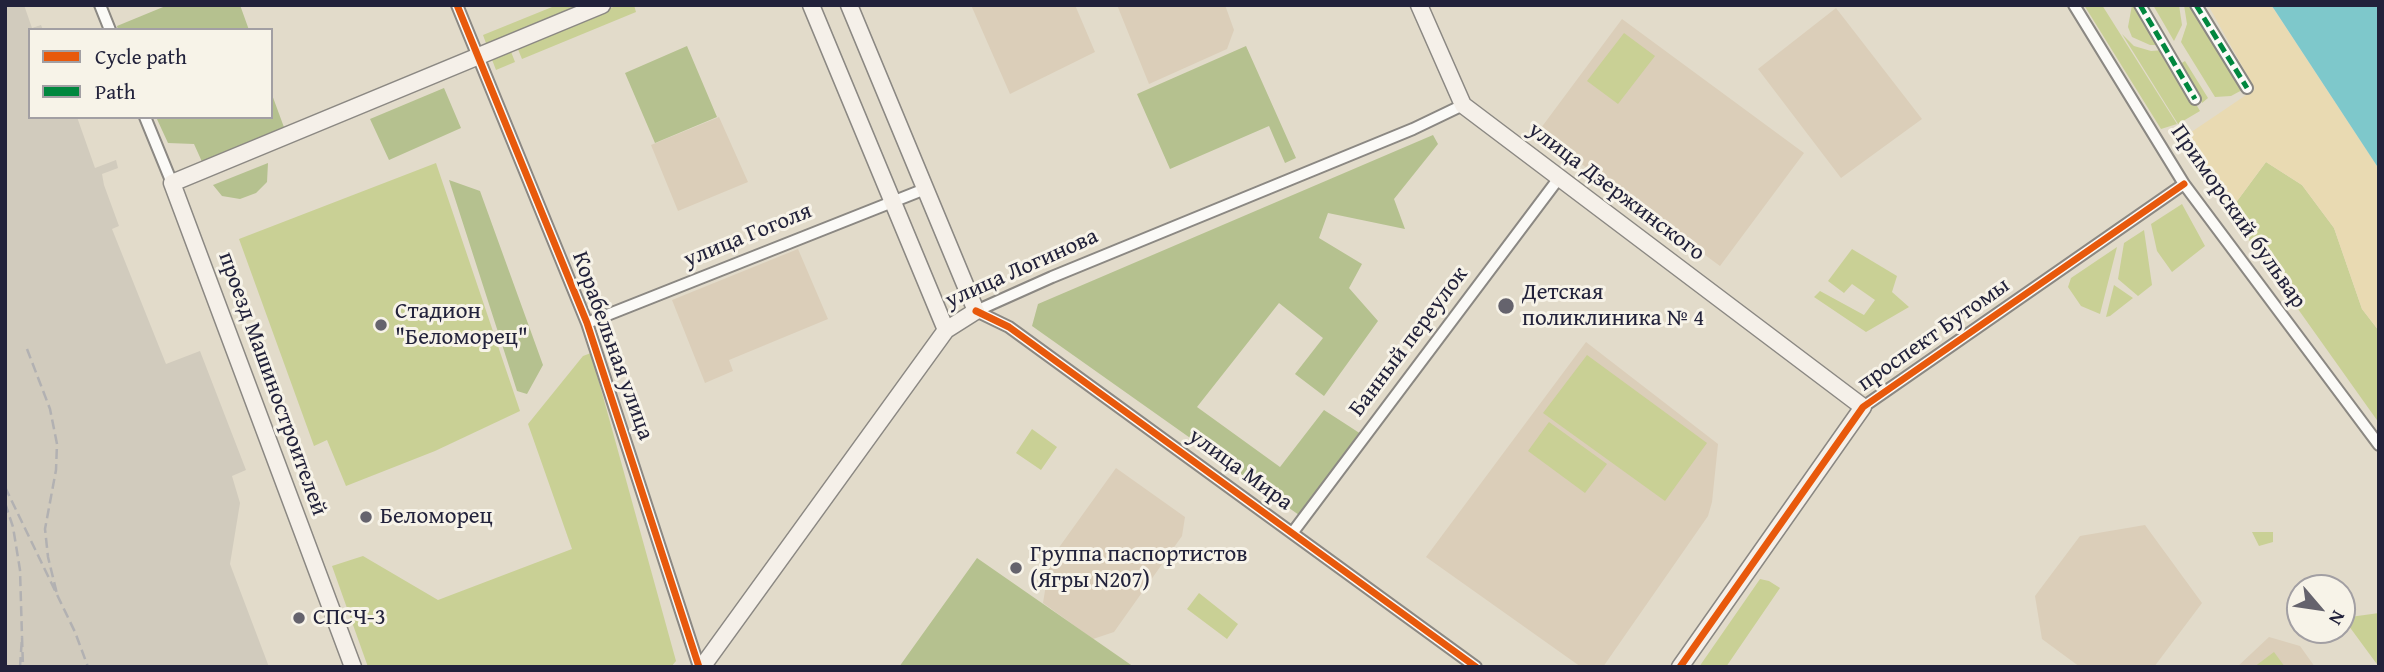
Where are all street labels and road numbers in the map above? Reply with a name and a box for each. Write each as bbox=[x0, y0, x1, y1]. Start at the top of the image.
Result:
street label: улица Дзержинского bbox=[1522, 116, 1710, 268]
street label: Приморский бульвар bbox=[2164, 120, 2312, 314]
street label: улица Гоголя bbox=[680, 198, 816, 274]
street label: улица Логинова bbox=[941, 223, 1103, 315]
street label: проезд Машиностроителей bbox=[211, 248, 333, 520]
street label: Корабельная улица bbox=[565, 248, 659, 444]
street label: Банный переулок bbox=[1344, 262, 1474, 422]
street label: проспект Бутомы bbox=[1853, 272, 2015, 398]
street label: улица Мира bbox=[1182, 423, 1298, 517]

